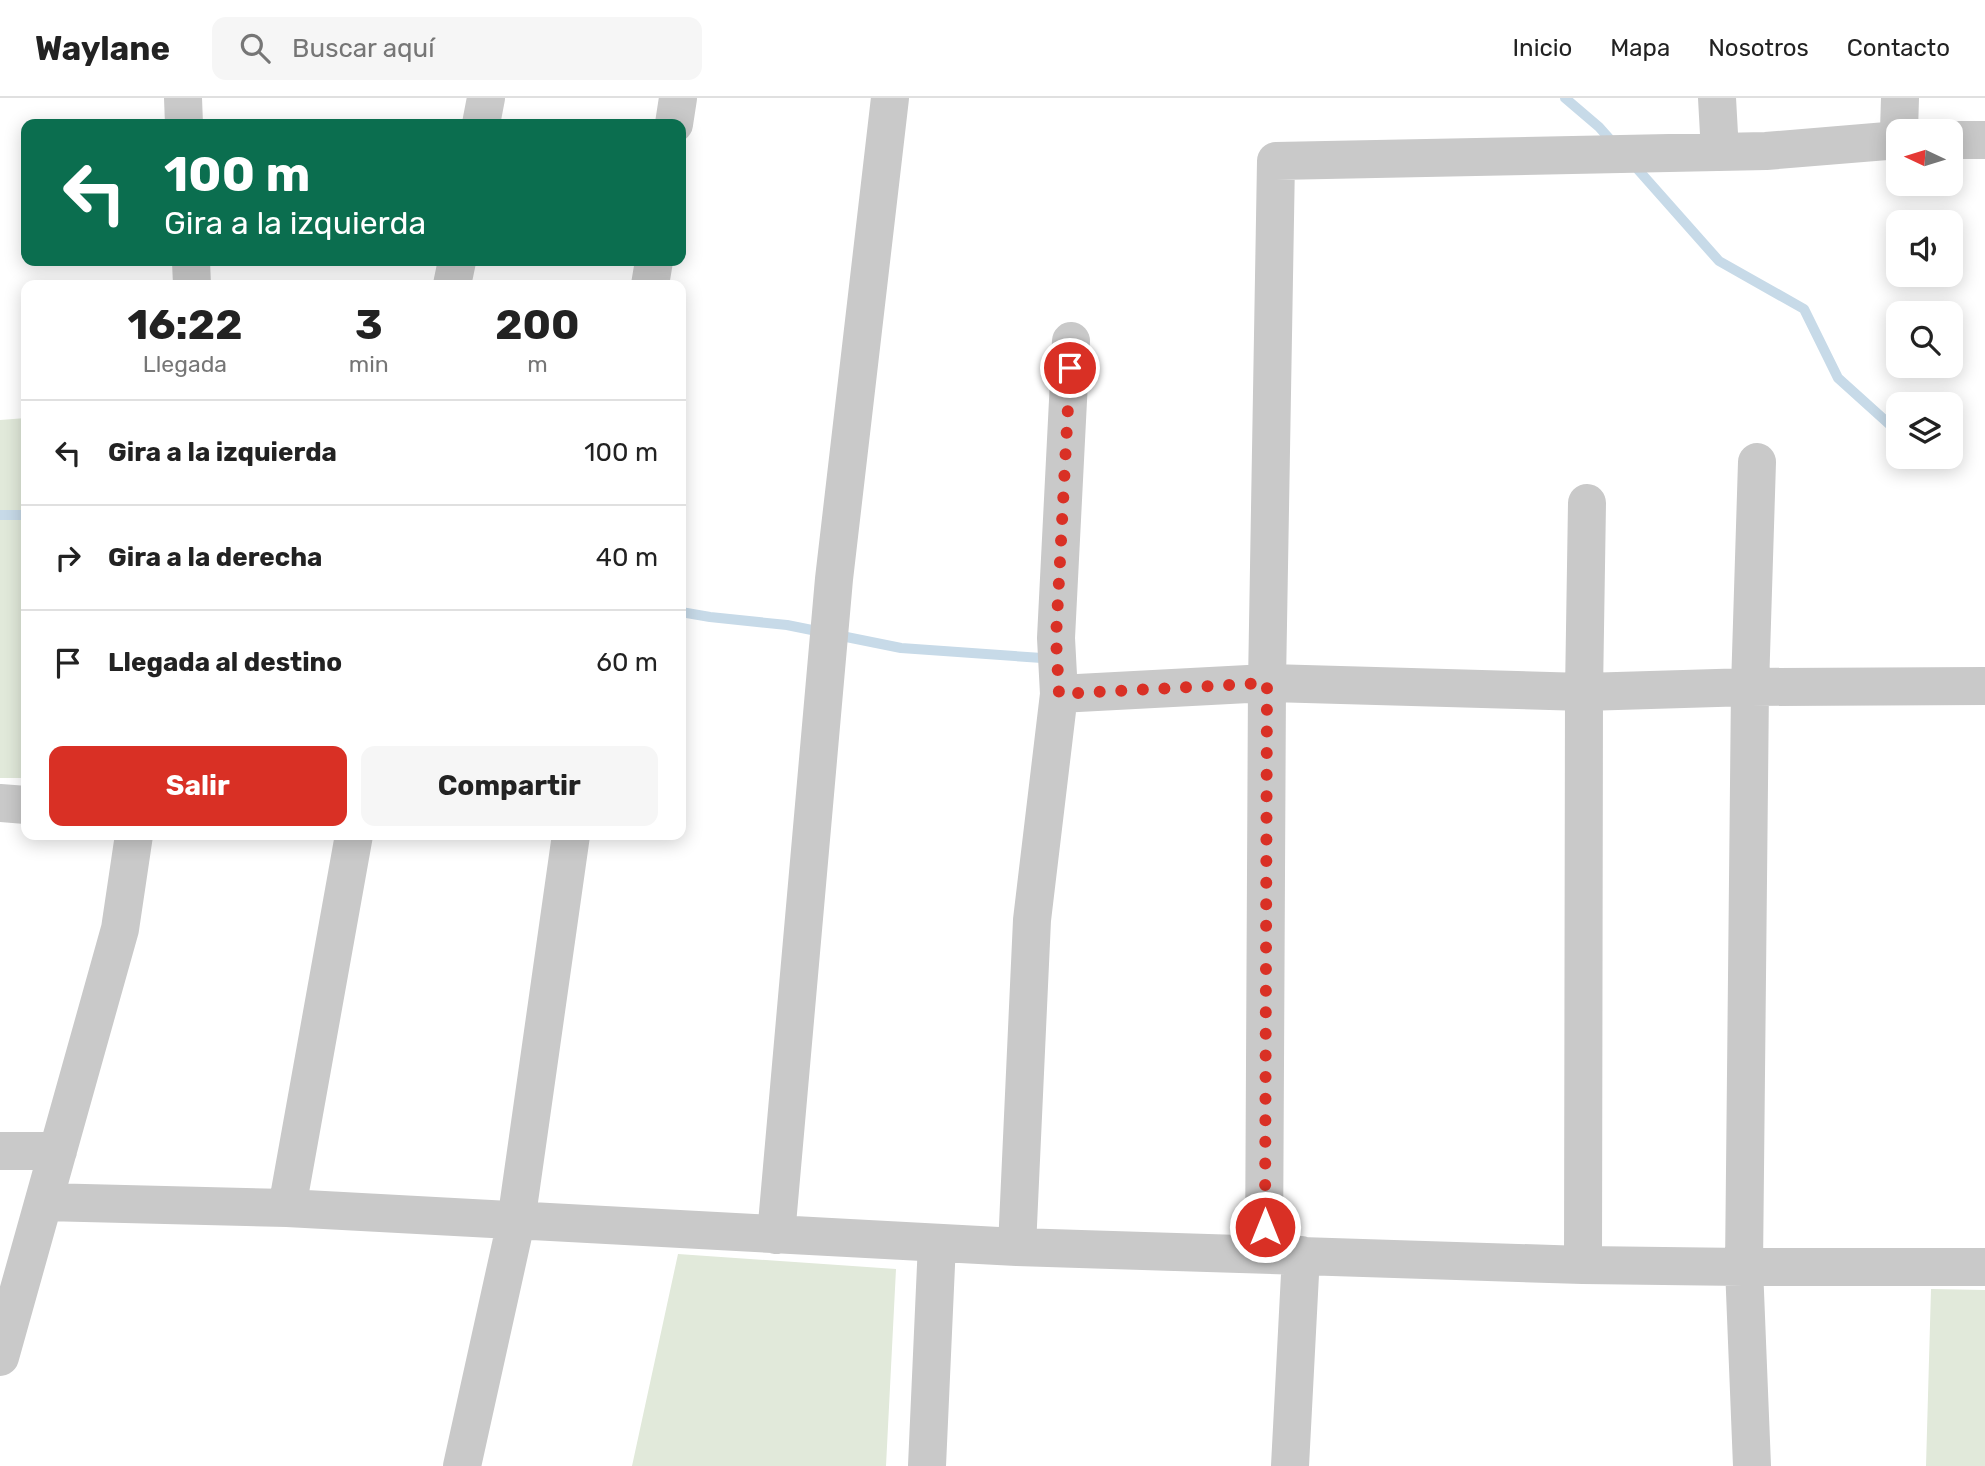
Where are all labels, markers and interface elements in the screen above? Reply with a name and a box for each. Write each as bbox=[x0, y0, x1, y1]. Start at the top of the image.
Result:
search box bbox=[212, 17, 702, 80]
text: Waylane bbox=[35, 29, 170, 68]
icon: search bbox=[236, 29, 274, 67]
text: Buscar aquí bbox=[292, 33, 435, 64]
text: Inicio bbox=[1513, 34, 1572, 62]
text: Mapa bbox=[1610, 34, 1670, 62]
text: Nosotros bbox=[1708, 34, 1809, 62]
text: Contacto bbox=[1847, 34, 1950, 62]
north arrow bbox=[1886, 119, 1964, 196]
map controls bbox=[1886, 119, 1963, 469]
text: 100 m bbox=[164, 145, 310, 203]
icon: left bbox=[49, 147, 140, 238]
text: Gira a la izquierda bbox=[164, 204, 426, 242]
button: sound bbox=[1886, 210, 1963, 287]
text: 16:22 bbox=[127, 300, 242, 350]
text: 3 bbox=[355, 300, 383, 350]
text: 200 bbox=[495, 300, 580, 350]
button: search bbox=[1886, 301, 1963, 378]
pin bbox=[1040, 338, 1100, 398]
icon: arrive bbox=[1051, 349, 1089, 387]
text: Llegada bbox=[143, 350, 227, 378]
text: min bbox=[349, 350, 389, 378]
text: m bbox=[527, 350, 548, 378]
button: layers bbox=[1886, 392, 1963, 469]
icon: left bbox=[49, 434, 87, 472]
text: Gira a la izquierda bbox=[108, 437, 337, 468]
text: 100 m bbox=[584, 437, 658, 468]
icon: right bbox=[49, 539, 87, 577]
text: Gira a la derecha bbox=[108, 542, 322, 573]
text: 40 m bbox=[596, 542, 658, 573]
icon: arrive bbox=[49, 644, 87, 682]
text: Llegada al destino bbox=[108, 647, 342, 678]
text: 60 m bbox=[596, 647, 658, 678]
button: Salir bbox=[49, 746, 347, 826]
button: Compartir bbox=[361, 746, 658, 826]
position arrow bbox=[1228, 1190, 1302, 1264]

